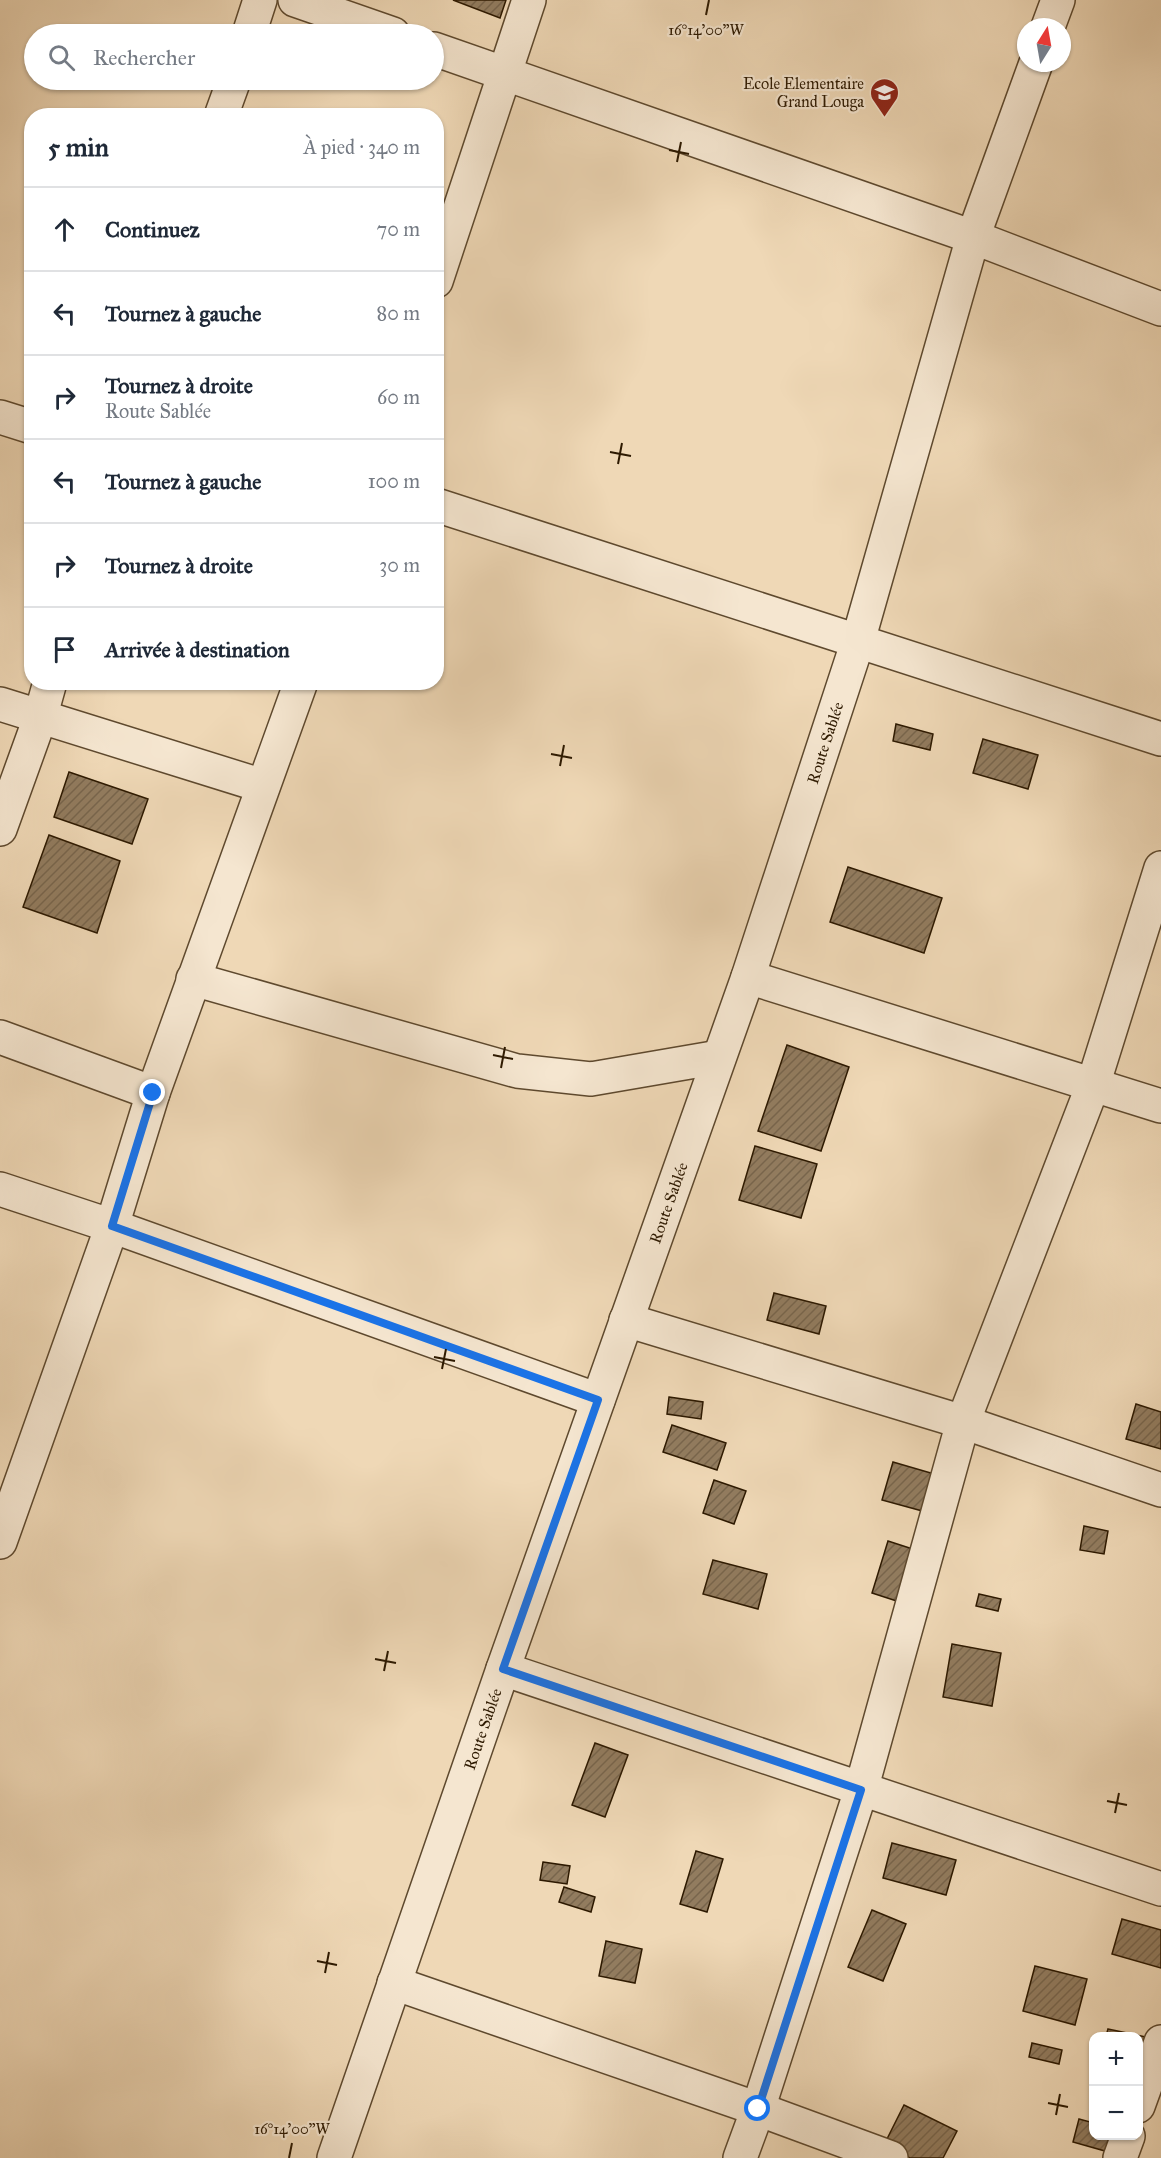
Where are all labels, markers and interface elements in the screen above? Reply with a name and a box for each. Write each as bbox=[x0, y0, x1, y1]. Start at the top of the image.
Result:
north arrow bbox=[1017, 18, 1071, 72]
text: 16°14'00"W bbox=[668, 21, 745, 39]
search box bbox=[24, 24, 444, 90]
icon: search bbox=[45, 41, 78, 74]
text: Rechercher bbox=[93, 44, 195, 71]
place label: Ecole Elementaire Grand Louga bbox=[743, 74, 864, 112]
school or university icon: Ecole Elementaire Grand Louga bbox=[869, 76, 901, 118]
text: 5 min bbox=[48, 131, 109, 163]
text: À pied · 340 m bbox=[304, 135, 420, 159]
icon: ahead bbox=[48, 213, 81, 246]
text: Continuez bbox=[105, 216, 200, 243]
text: 70 m bbox=[377, 217, 420, 241]
icon: left bbox=[48, 297, 81, 330]
text: Tournez à gauche bbox=[105, 300, 261, 327]
text: 80 m bbox=[377, 301, 420, 325]
text: Tournez à droite bbox=[105, 372, 253, 399]
icon: right bbox=[48, 381, 81, 414]
text: 60 m bbox=[377, 385, 420, 409]
text: Route Sablée bbox=[105, 399, 211, 423]
icon: left bbox=[48, 465, 81, 498]
text: Tournez à gauche bbox=[105, 468, 261, 495]
text: 100 m bbox=[368, 469, 420, 493]
icon: right bbox=[48, 549, 81, 582]
text: Tournez à droite bbox=[105, 552, 253, 579]
text: 30 m bbox=[379, 553, 420, 577]
icon: arrive bbox=[48, 633, 81, 666]
text: Arrivée à destination bbox=[105, 636, 290, 663]
street label: Route Sablée bbox=[803, 699, 848, 786]
route end bbox=[139, 1079, 165, 1105]
street label: Route Sablée bbox=[645, 1159, 692, 1246]
street label: Route Sablée bbox=[460, 1686, 506, 1772]
map controls bbox=[1089, 2032, 1143, 2140]
button: + bbox=[1089, 2032, 1143, 2086]
button: − bbox=[1089, 2086, 1143, 2140]
route start bbox=[744, 2095, 770, 2121]
text: 16°14'00"W bbox=[254, 2120, 331, 2138]

